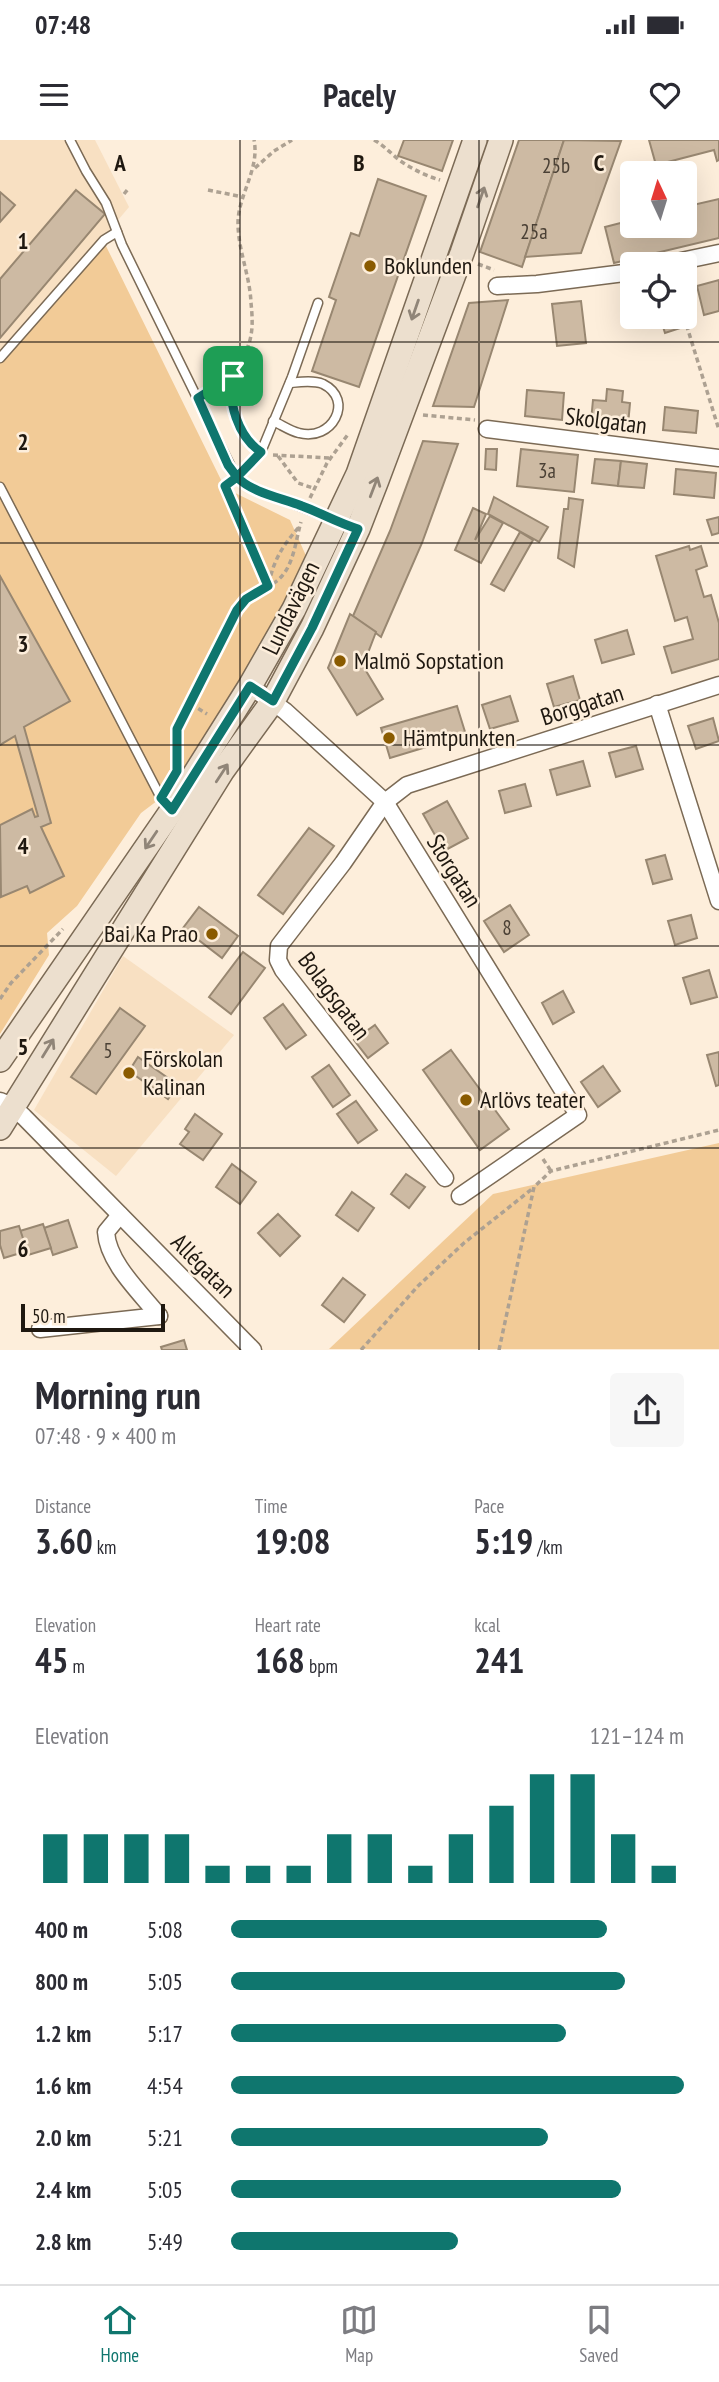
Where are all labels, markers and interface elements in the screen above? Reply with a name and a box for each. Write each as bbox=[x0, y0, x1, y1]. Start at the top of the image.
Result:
text: 07:48 bbox=[35, 8, 91, 41]
text: Pacely bbox=[323, 74, 396, 116]
icon: menu bbox=[35, 76, 73, 114]
icon: heart bbox=[646, 76, 684, 114]
text: A bbox=[113, 148, 126, 177]
text: B bbox=[353, 148, 365, 177]
text: C bbox=[594, 148, 605, 177]
house number: 25b bbox=[542, 152, 570, 179]
north arrow bbox=[620, 161, 696, 238]
map controls bbox=[620, 161, 697, 329]
one-way arrow bbox=[476, 186, 489, 208]
house number: 25a bbox=[520, 218, 548, 245]
text: 1 bbox=[18, 226, 29, 255]
place label: Boklunden bbox=[384, 250, 472, 281]
button: locate bbox=[620, 252, 697, 329]
marker: Boklunden bbox=[362, 258, 378, 274]
one-way arrow bbox=[408, 299, 420, 321]
pin bbox=[203, 346, 263, 406]
icon: arrive bbox=[214, 357, 252, 395]
street label: Skolgatan bbox=[563, 400, 649, 441]
text: 2 bbox=[18, 427, 29, 456]
house number: 3a bbox=[538, 457, 556, 484]
one-way arrow bbox=[369, 476, 382, 498]
street label: Lundavägen bbox=[255, 556, 326, 660]
text: 3 bbox=[18, 629, 29, 658]
place label: Malmö Sopstation bbox=[354, 645, 504, 676]
marker: Malmö Sopstation bbox=[332, 653, 348, 669]
street label: Borggatan bbox=[536, 677, 627, 732]
place label: Hämtpunkten bbox=[403, 722, 515, 753]
marker: Hämtpunkten bbox=[381, 730, 397, 746]
one-way arrow bbox=[215, 764, 229, 783]
street label: Storgatan bbox=[420, 828, 489, 913]
one-way arrow bbox=[144, 830, 158, 849]
text: 4 bbox=[18, 831, 29, 860]
house number: 8 bbox=[502, 914, 512, 941]
place label: Bai Ka Prao bbox=[104, 918, 198, 949]
marker: Bai Ka Prao bbox=[204, 926, 220, 942]
street label: Bolagsgatan bbox=[291, 946, 377, 1046]
text: 5 bbox=[18, 1032, 29, 1061]
house number: 5 bbox=[103, 1037, 113, 1064]
one-way arrow bbox=[42, 1039, 56, 1059]
place label: Förskolan Kalinan bbox=[143, 1043, 223, 1102]
marker: Förskolan Kalinan bbox=[121, 1065, 137, 1081]
place label: Arlövs teater bbox=[480, 1084, 585, 1115]
marker: Arlövs teater bbox=[458, 1092, 474, 1108]
street label: Allégatan bbox=[164, 1227, 242, 1305]
text: 6 bbox=[18, 1234, 29, 1263]
scale bar bbox=[21, 1300, 164, 1332]
text: 50 m bbox=[32, 1304, 66, 1328]
text: Morning run bbox=[35, 1370, 201, 1419]
button: share bbox=[610, 1373, 684, 1447]
text: 07:48 · 9 × 400 m bbox=[35, 1421, 176, 1450]
text: Distance bbox=[35, 1494, 91, 1518]
text: Time bbox=[255, 1494, 288, 1518]
text: Pace bbox=[474, 1494, 504, 1518]
text: 3.60 bbox=[35, 1518, 93, 1564]
text: 19:08 bbox=[255, 1518, 330, 1564]
text: 5:19 bbox=[474, 1518, 533, 1564]
text: km bbox=[93, 1535, 116, 1559]
text: /km bbox=[533, 1535, 563, 1559]
text: Elevation bbox=[35, 1613, 96, 1637]
text: Heart rate bbox=[255, 1613, 321, 1637]
text: kcal bbox=[474, 1613, 500, 1637]
text: 45 bbox=[35, 1637, 68, 1683]
text: 168 bbox=[255, 1637, 305, 1683]
text: 241 bbox=[474, 1637, 525, 1683]
text: m bbox=[68, 1654, 85, 1678]
text: bpm bbox=[305, 1654, 338, 1678]
text: Elevation bbox=[35, 1721, 109, 1750]
text: 121–124 m bbox=[590, 1721, 684, 1750]
text: 400 m bbox=[35, 1915, 88, 1944]
text: 5:08 bbox=[147, 1915, 183, 1944]
text: 800 m bbox=[35, 1967, 88, 1996]
text: 5:05 bbox=[147, 1967, 183, 1996]
text: 1.2 km bbox=[35, 2019, 91, 2048]
text: 5:17 bbox=[147, 2019, 183, 2048]
text: 1.6 km bbox=[35, 2071, 91, 2100]
text: 4:54 bbox=[147, 2071, 183, 2100]
text: 2.0 km bbox=[35, 2123, 91, 2152]
text: 5:21 bbox=[147, 2123, 183, 2152]
text: 2.4 km bbox=[35, 2175, 91, 2204]
text: 5:05 bbox=[147, 2175, 183, 2204]
text: 2.8 km bbox=[35, 2227, 91, 2256]
text: 5:49 bbox=[147, 2227, 183, 2256]
tab: Home bbox=[101, 2301, 139, 2367]
tab: Map bbox=[340, 2301, 378, 2367]
tab: Saved bbox=[579, 2301, 618, 2367]

